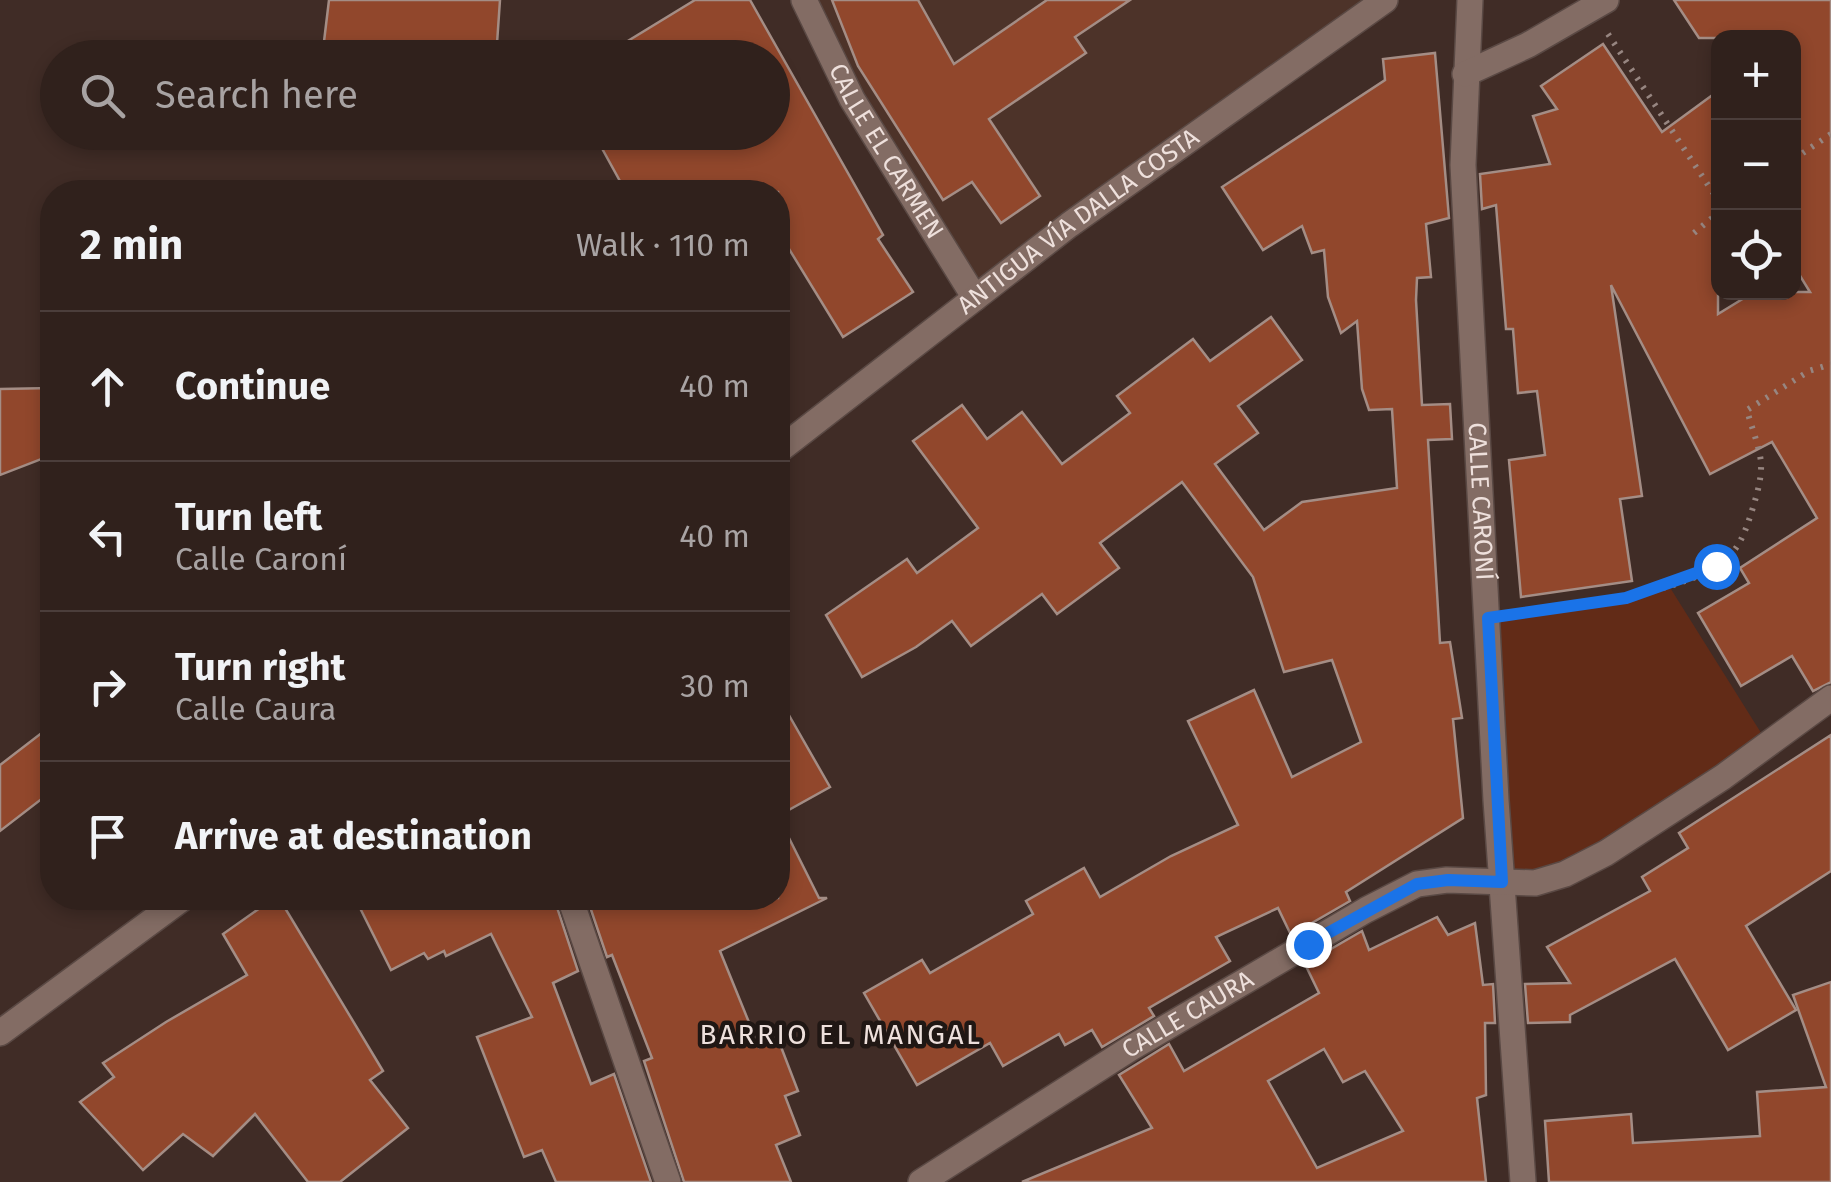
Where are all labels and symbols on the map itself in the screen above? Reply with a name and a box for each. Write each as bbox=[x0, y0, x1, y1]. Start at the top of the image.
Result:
street label: CALLE EL CARMEN bbox=[822, 59, 950, 244]
street label: ANTIGUA VÍA DALLA COSTA bbox=[952, 122, 1205, 321]
street label: CALLE CARONÍ bbox=[1461, 422, 1501, 581]
route start bbox=[1694, 544, 1740, 590]
route end bbox=[1286, 922, 1332, 968]
street label: CALLE CAURA bbox=[1116, 964, 1260, 1065]
district label: BARRIO EL MANGAL bbox=[700, 1018, 982, 1051]

